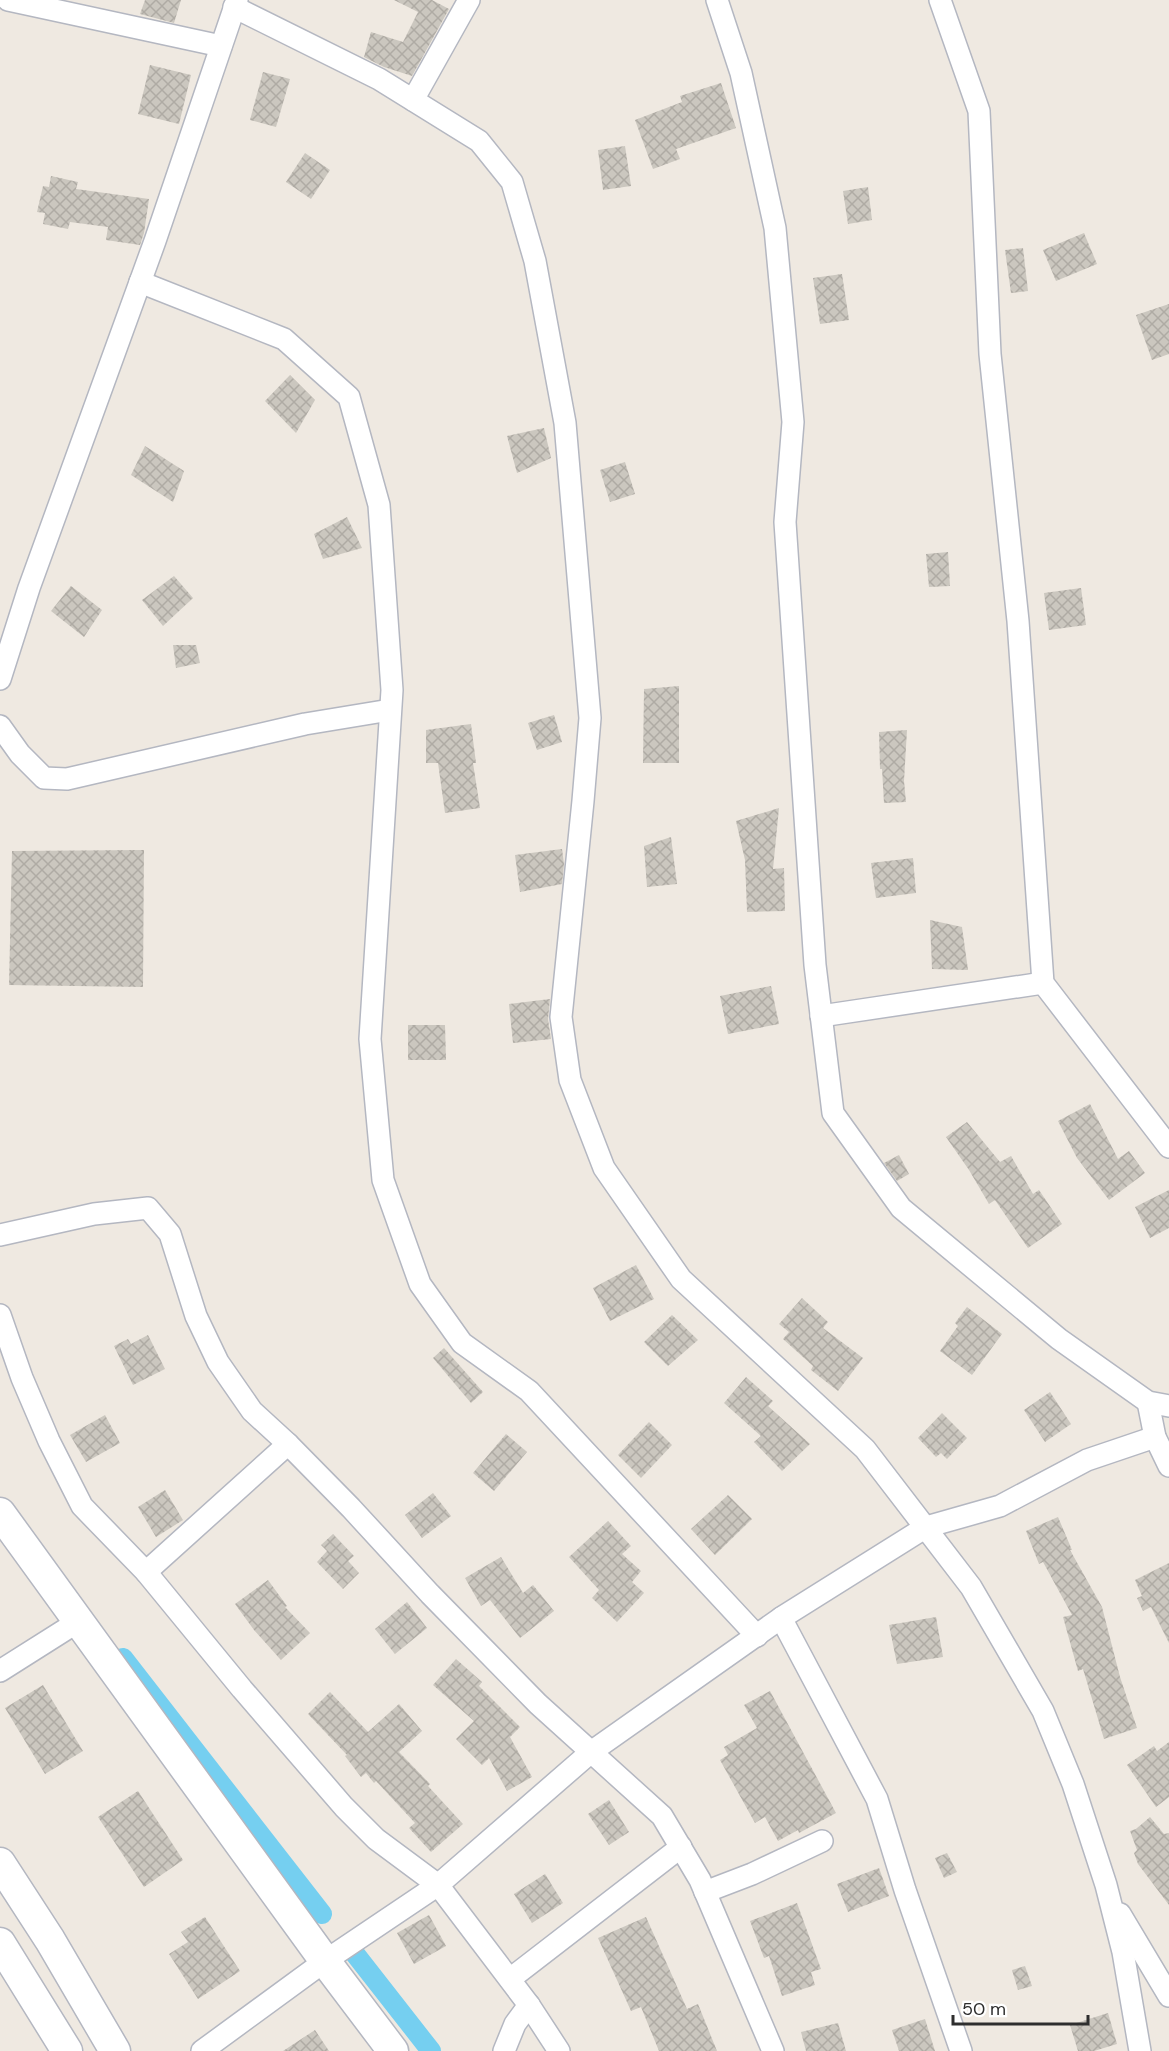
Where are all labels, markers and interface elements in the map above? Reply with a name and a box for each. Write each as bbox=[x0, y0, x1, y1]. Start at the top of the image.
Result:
scale bar bbox=[953, 1988, 1088, 2026]
text: 50 m bbox=[962, 1997, 1006, 2021]

